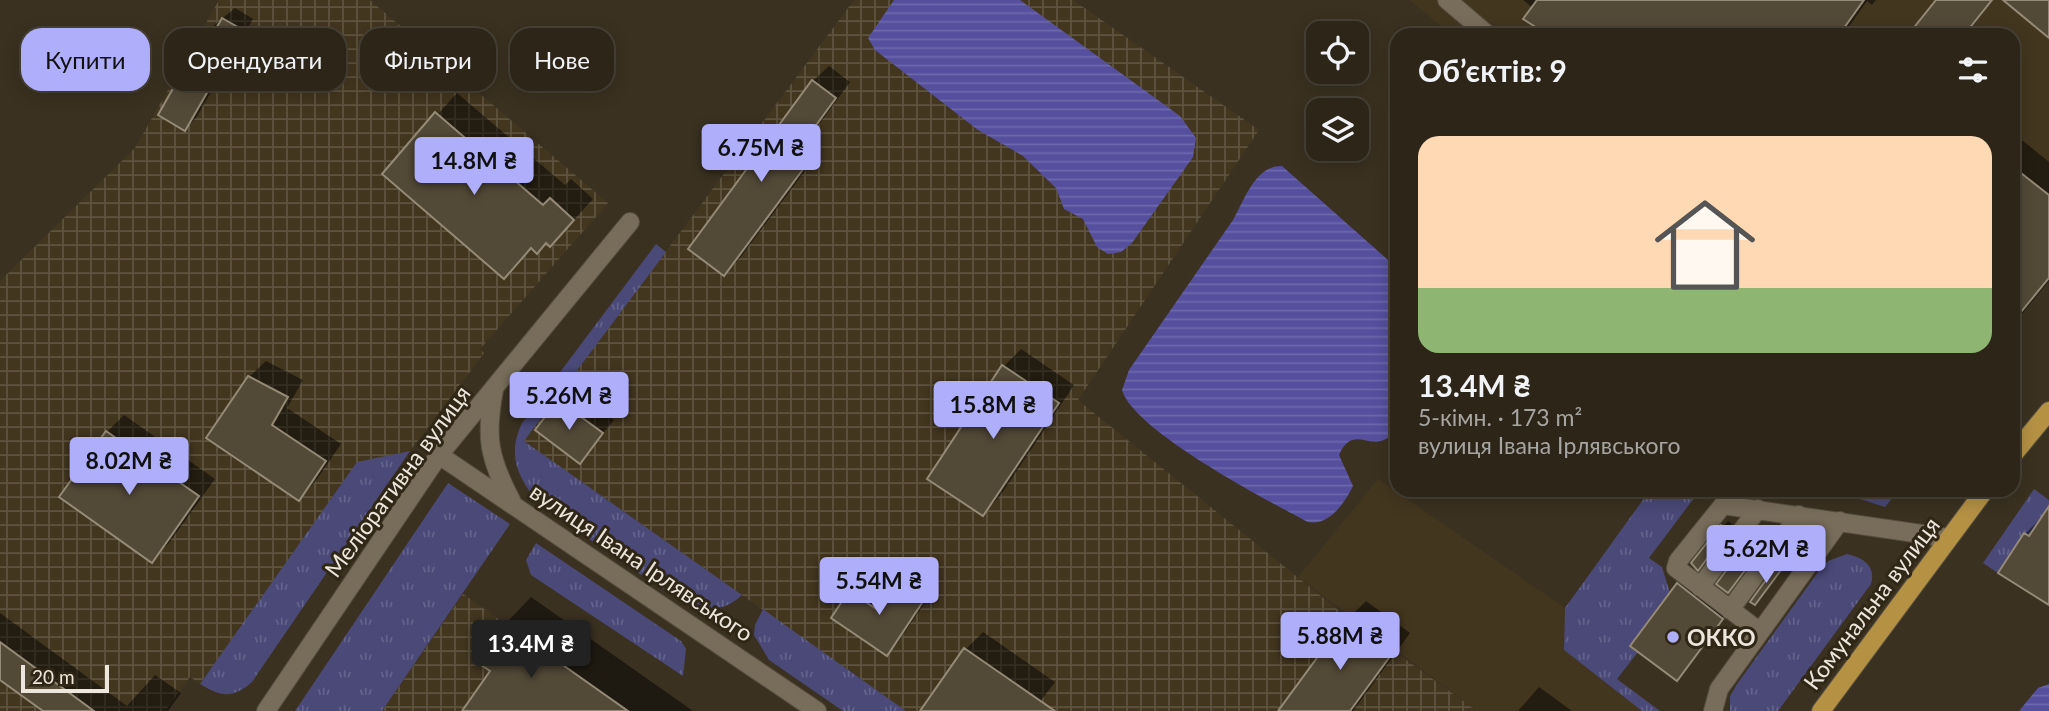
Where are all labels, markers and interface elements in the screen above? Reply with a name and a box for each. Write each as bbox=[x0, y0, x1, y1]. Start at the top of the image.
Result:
map controls bbox=[1306, 21, 1369, 161]
button: locate bbox=[1306, 21, 1369, 84]
chip: Купити bbox=[21, 28, 150, 91]
chip: Орендувати bbox=[164, 28, 346, 91]
chip: Фільтри bbox=[360, 28, 496, 91]
chip: Нове bbox=[510, 28, 614, 91]
icon: filters bbox=[1954, 51, 1992, 89]
text: Об’єктів: 9 bbox=[1418, 52, 1567, 88]
button: layers bbox=[1306, 98, 1369, 161]
pin: 6.75M ₴ bbox=[696, 124, 826, 184]
text: 6.75M ₴ bbox=[718, 133, 804, 161]
pin: 14.8M ₴ bbox=[409, 138, 539, 197]
text: 14.8M ₴ bbox=[431, 146, 517, 174]
icon: home bbox=[1642, 182, 1768, 308]
text: 13.4M ₴ bbox=[1418, 367, 1531, 403]
pin: 5.26M ₴ bbox=[504, 372, 634, 432]
street label: Меліоративна вулиця bbox=[318, 380, 476, 582]
text: 5.26M ₴ bbox=[526, 381, 612, 409]
pin: 15.8M ₴ bbox=[928, 382, 1058, 441]
text: 15.8M ₴ bbox=[950, 390, 1036, 418]
text: 5-кімн. · 173 m² bbox=[1418, 403, 1582, 431]
text: вулиця Івана Ірлявського bbox=[1418, 431, 1681, 459]
pin: 8.02M ₴ bbox=[64, 438, 194, 497]
text: 8.02M ₴ bbox=[86, 446, 172, 474]
street label: вулиця Івана Ірлявського bbox=[525, 477, 759, 647]
street label: Комунальна вулиця bbox=[1797, 511, 1945, 695]
pin: 5.62M ₴ bbox=[1701, 526, 1831, 585]
text: 5.62M ₴ bbox=[1723, 534, 1809, 562]
pin: 5.54M ₴ bbox=[814, 558, 944, 617]
text: 5.54M ₴ bbox=[836, 566, 922, 594]
pin: 5.88M ₴ bbox=[1275, 612, 1405, 672]
pin: 13.4M ₴ bbox=[466, 620, 596, 680]
text: 5.88M ₴ bbox=[1297, 621, 1383, 649]
place label: ОККО bbox=[1687, 623, 1756, 651]
text: 13.4M ₴ bbox=[488, 629, 574, 657]
marker: ОККО bbox=[1665, 629, 1681, 645]
scale bar bbox=[21, 662, 108, 694]
text: 20 m bbox=[32, 665, 75, 688]

